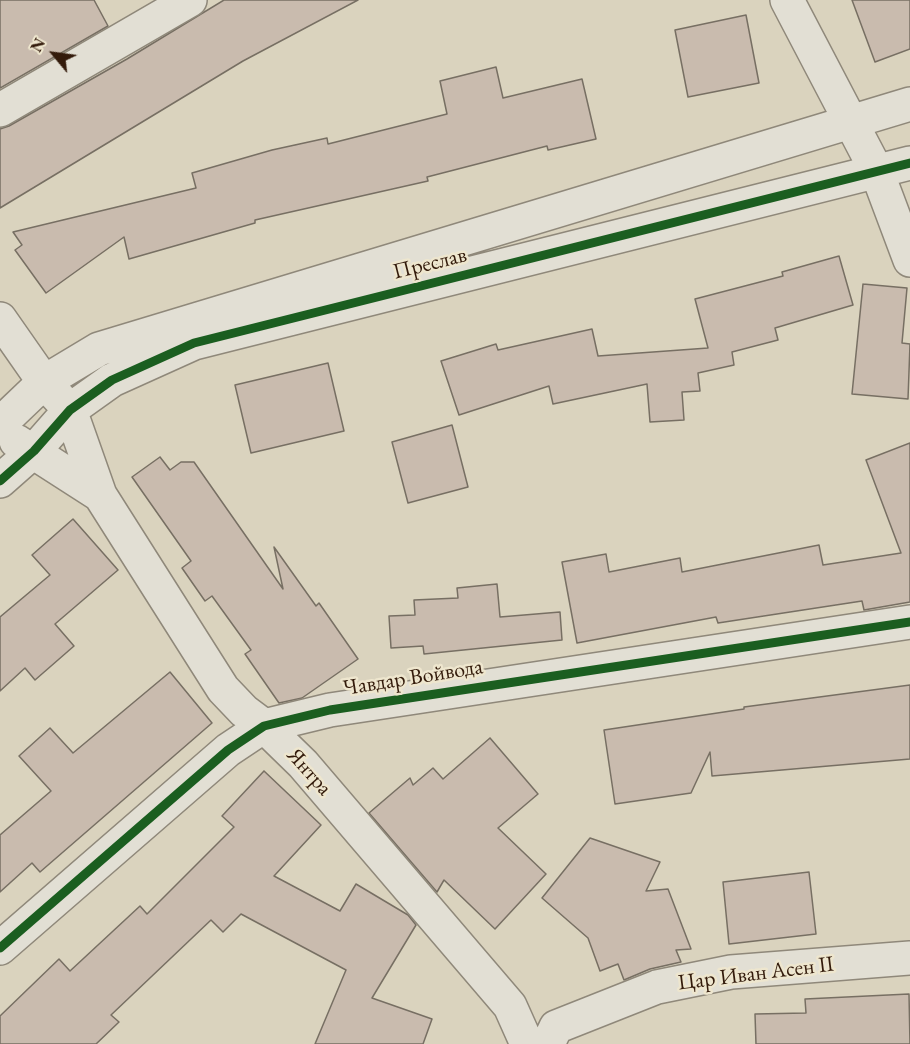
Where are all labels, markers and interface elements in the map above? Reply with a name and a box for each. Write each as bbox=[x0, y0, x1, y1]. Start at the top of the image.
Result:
north arrow bbox=[24, 24, 84, 84]
text: N bbox=[25, 34, 50, 56]
street label: Преслав bbox=[390, 242, 470, 286]
street label: Чавдар Войвода bbox=[341, 654, 485, 702]
street label: Янтра bbox=[281, 743, 337, 801]
street label: Цар Иван Асен II bbox=[677, 951, 835, 997]

